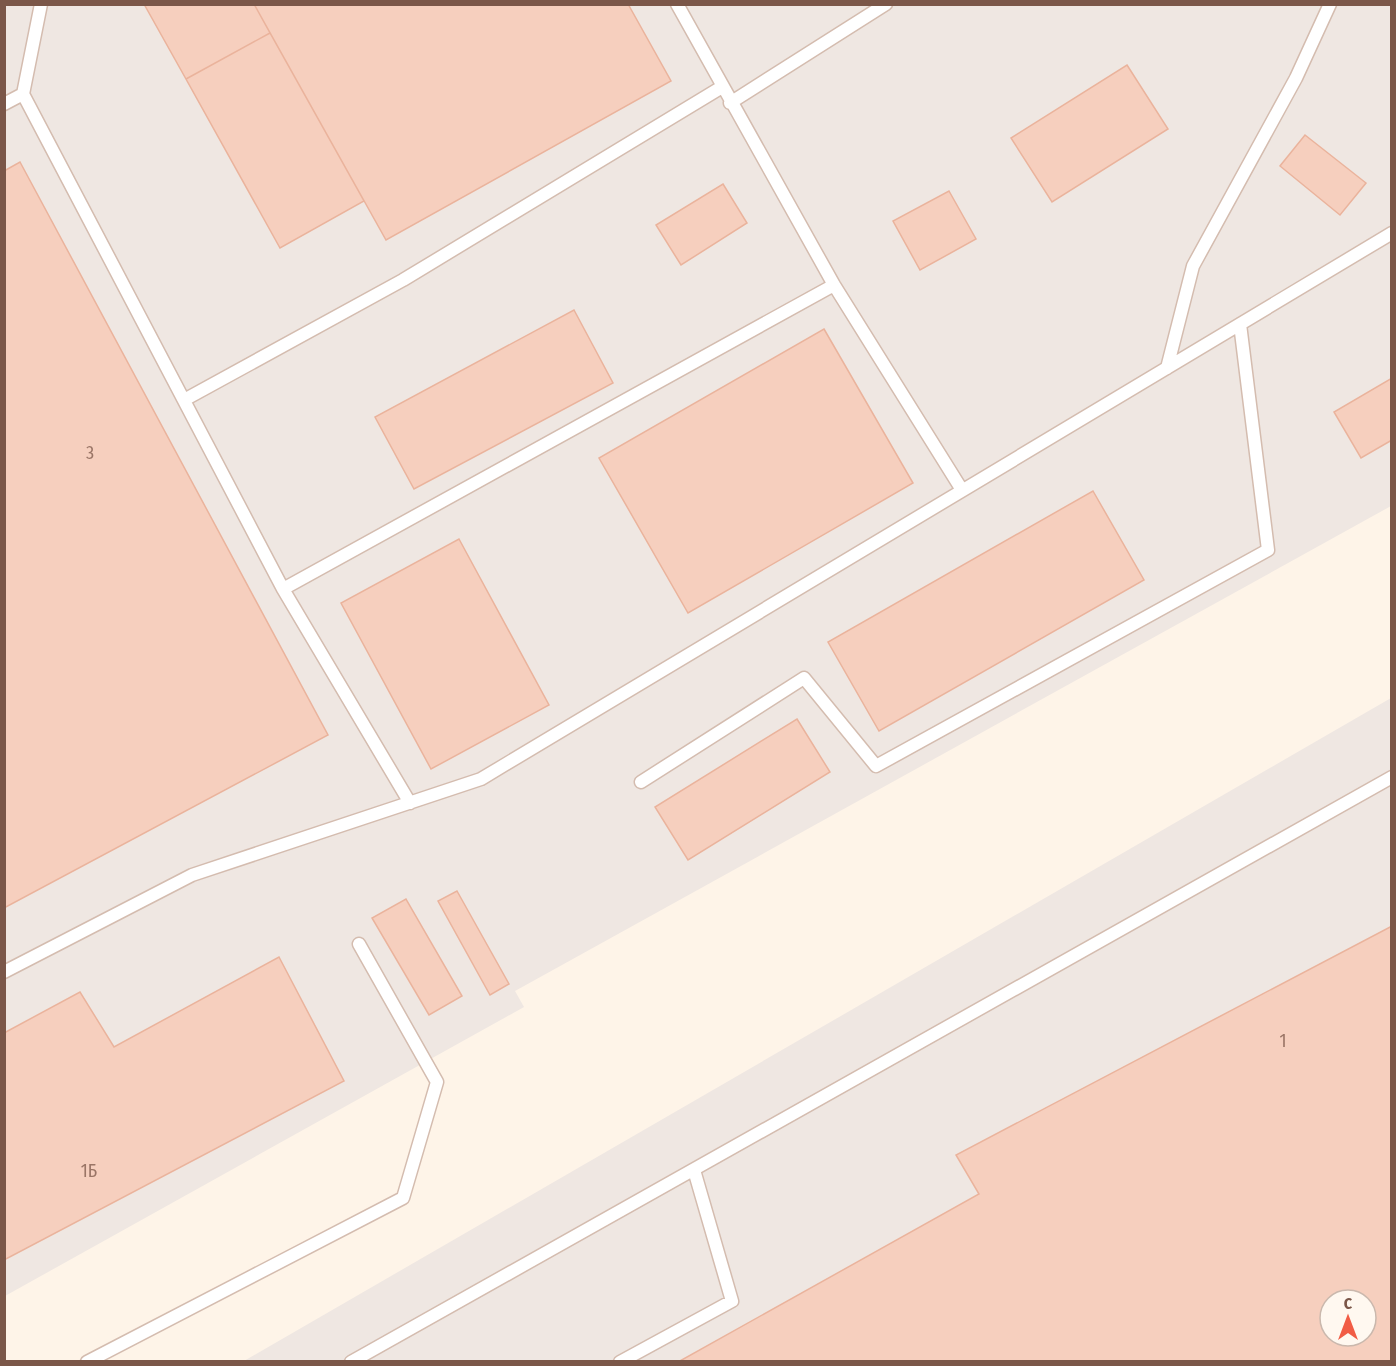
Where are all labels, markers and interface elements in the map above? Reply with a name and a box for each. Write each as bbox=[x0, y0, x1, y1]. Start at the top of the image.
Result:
house number: 3 bbox=[86, 442, 94, 464]
house number: 1 bbox=[1279, 1030, 1287, 1052]
house number: 1Б bbox=[81, 1160, 97, 1182]
north arrow bbox=[1318, 1288, 1378, 1348]
text: С bbox=[1344, 1294, 1353, 1313]

